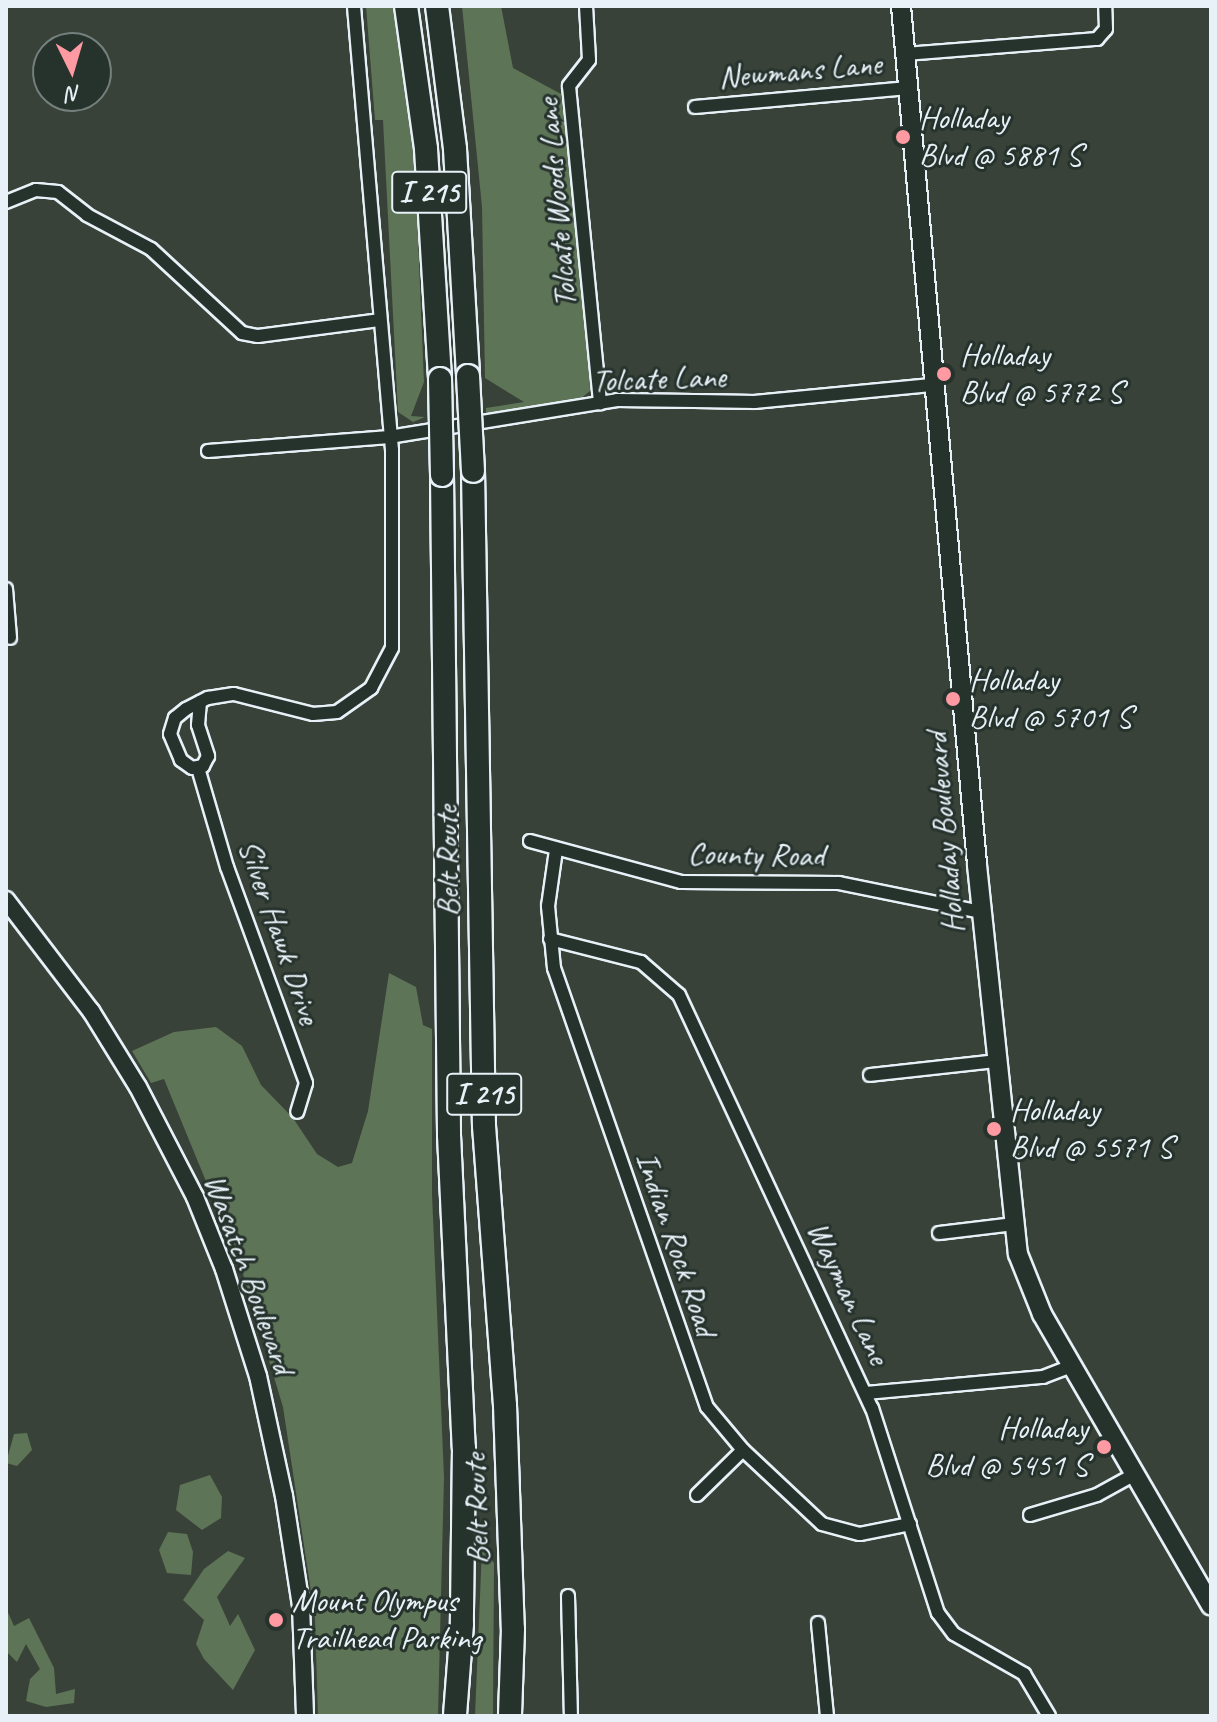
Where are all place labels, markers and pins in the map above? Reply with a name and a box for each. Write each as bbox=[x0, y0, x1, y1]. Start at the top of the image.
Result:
place label: Holladay Blvd @ 5881 S bbox=[919, 100, 1081, 175]
marker: Holladay Blvd @ 5881 S bbox=[894, 128, 912, 146]
place label: Holladay Blvd @ 5772 S bbox=[960, 337, 1122, 412]
marker: Holladay Blvd @ 5772 S bbox=[935, 365, 953, 383]
place label: Holladay Blvd @ 5701 S bbox=[969, 662, 1131, 737]
marker: Holladay Blvd @ 5701 S bbox=[944, 690, 962, 708]
place label: Holladay Blvd @ 5571 S bbox=[1010, 1092, 1172, 1167]
marker: Holladay Blvd @ 5571 S bbox=[985, 1120, 1003, 1138]
place label: Holladay Blvd @ 5451 S bbox=[926, 1410, 1088, 1485]
marker: Holladay Blvd @ 5451 S bbox=[1095, 1438, 1113, 1456]
place label: Mount Olympus Trailhead Parking bbox=[292, 1583, 483, 1658]
marker: Mount Olympus Trailhead Parking bbox=[267, 1611, 285, 1629]

